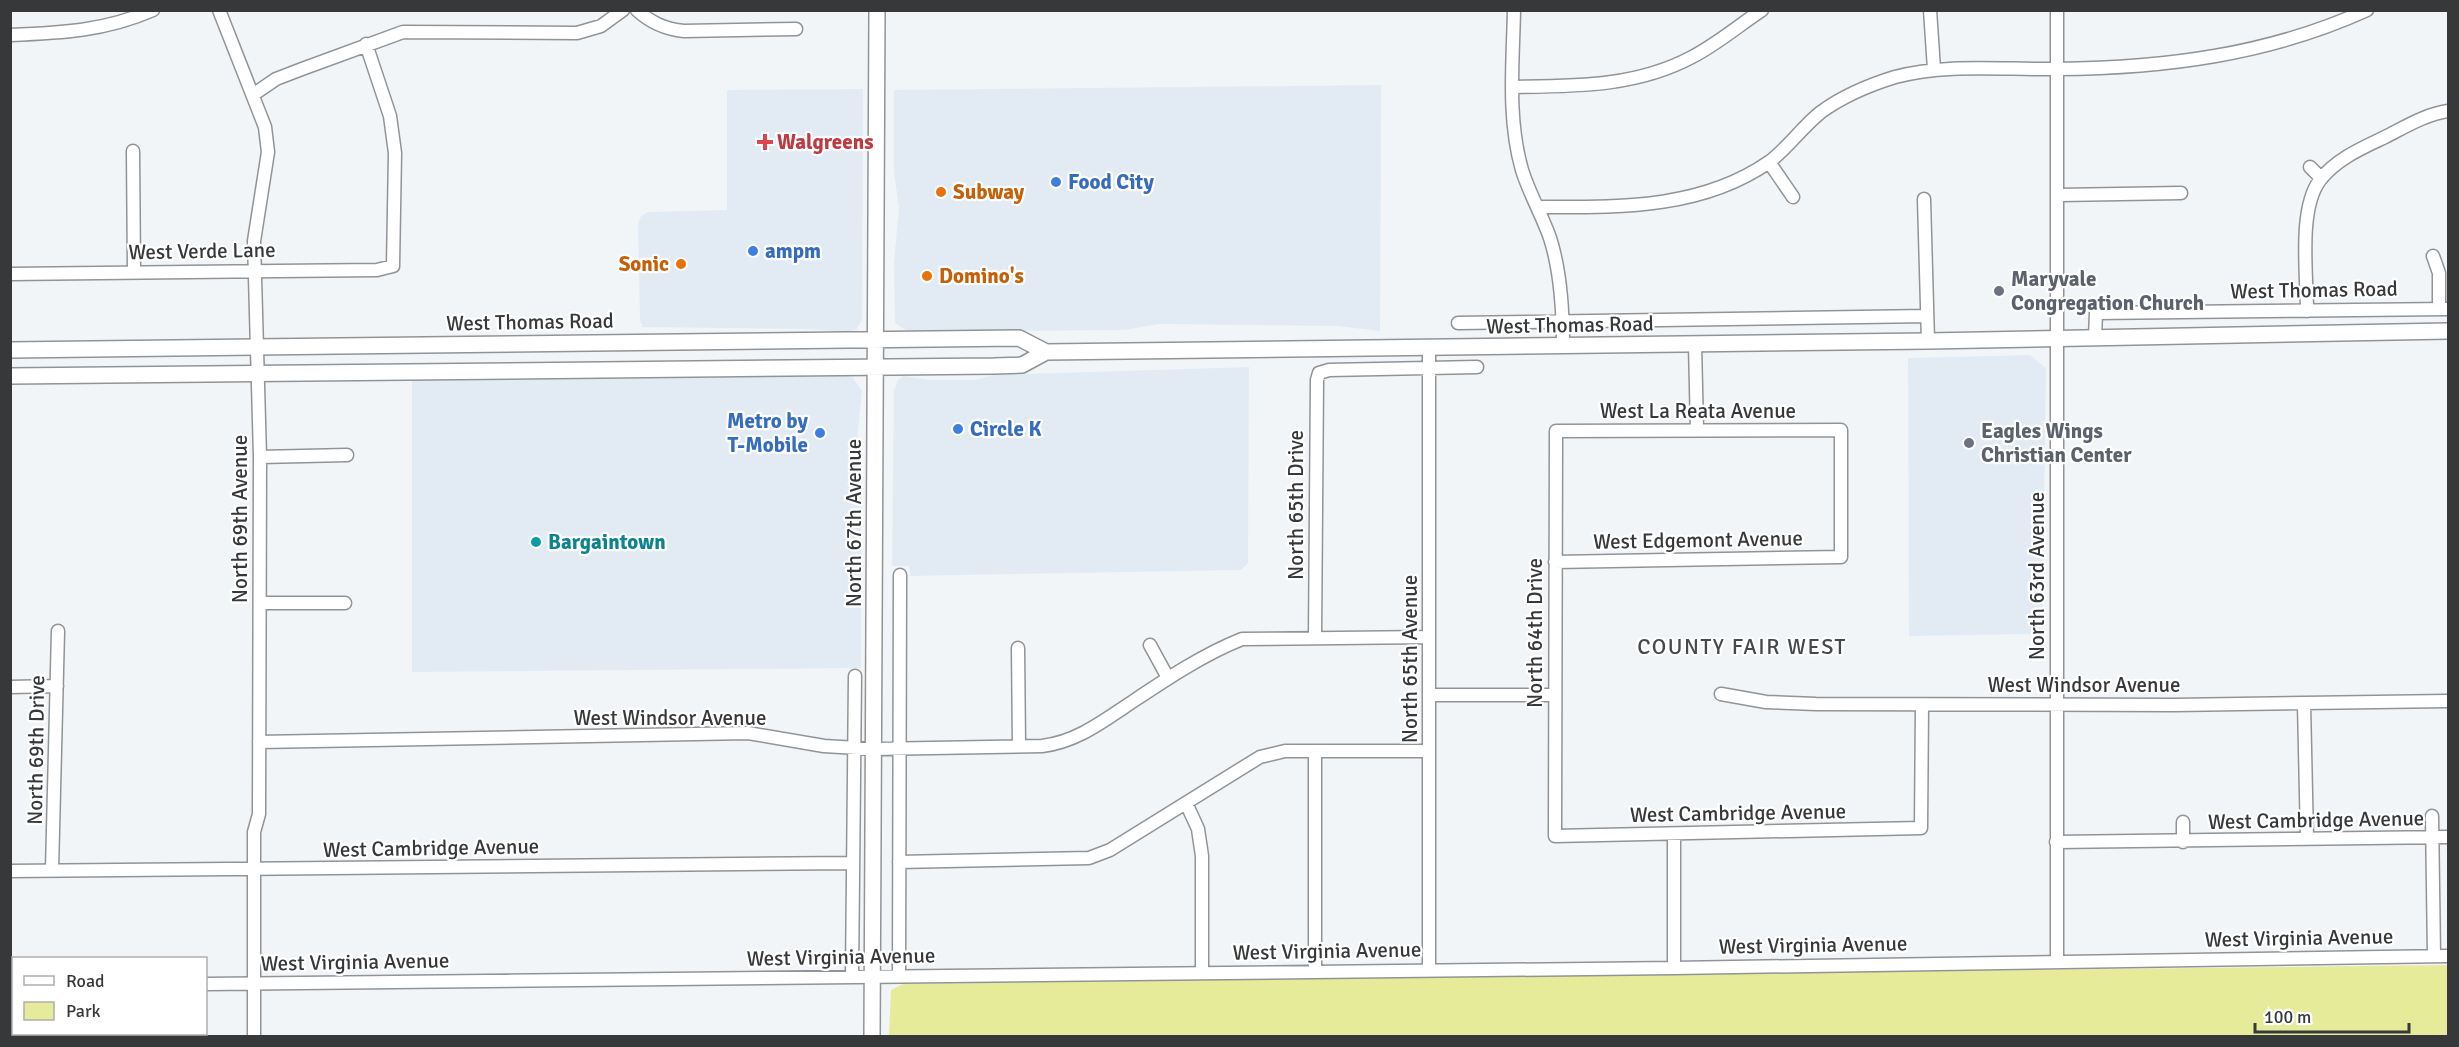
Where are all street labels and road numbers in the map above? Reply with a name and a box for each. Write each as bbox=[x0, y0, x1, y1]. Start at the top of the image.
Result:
street label: West Verde Lane bbox=[128, 237, 276, 265]
street label: West Thomas Road bbox=[2230, 276, 2398, 304]
street label: West Thomas Road bbox=[446, 308, 614, 336]
street label: West Thomas Road bbox=[1486, 311, 1654, 339]
street label: West La Reata Avenue bbox=[1600, 398, 1796, 424]
street label: North 65th Drive bbox=[1283, 430, 1309, 580]
street label: North 69th Avenue bbox=[227, 435, 253, 603]
street label: North 67th Avenue bbox=[841, 439, 867, 607]
street label: North 63rd Avenue bbox=[2024, 492, 2050, 660]
street label: West Edgemont Avenue bbox=[1593, 525, 1803, 555]
street label: North 64th Drive bbox=[1522, 558, 1548, 708]
street label: North 65th Avenue bbox=[1397, 575, 1423, 743]
street label: West Windsor Avenue bbox=[1988, 672, 2180, 698]
street label: North 69th Drive bbox=[22, 675, 50, 825]
street label: West Windsor Avenue bbox=[574, 705, 766, 731]
street label: West Cambridge Avenue bbox=[1630, 798, 1846, 828]
street label: West Cambridge Avenue bbox=[2208, 805, 2424, 835]
street label: West Cambridge Avenue bbox=[323, 833, 539, 863]
street label: West Virginia Avenue bbox=[2204, 923, 2394, 953]
street label: West Virginia Avenue bbox=[1718, 930, 1908, 960]
street label: West Virginia Avenue bbox=[1232, 936, 1422, 966]
street label: West Virginia Avenue bbox=[746, 942, 936, 972]
street label: West Virginia Avenue bbox=[260, 947, 450, 977]

